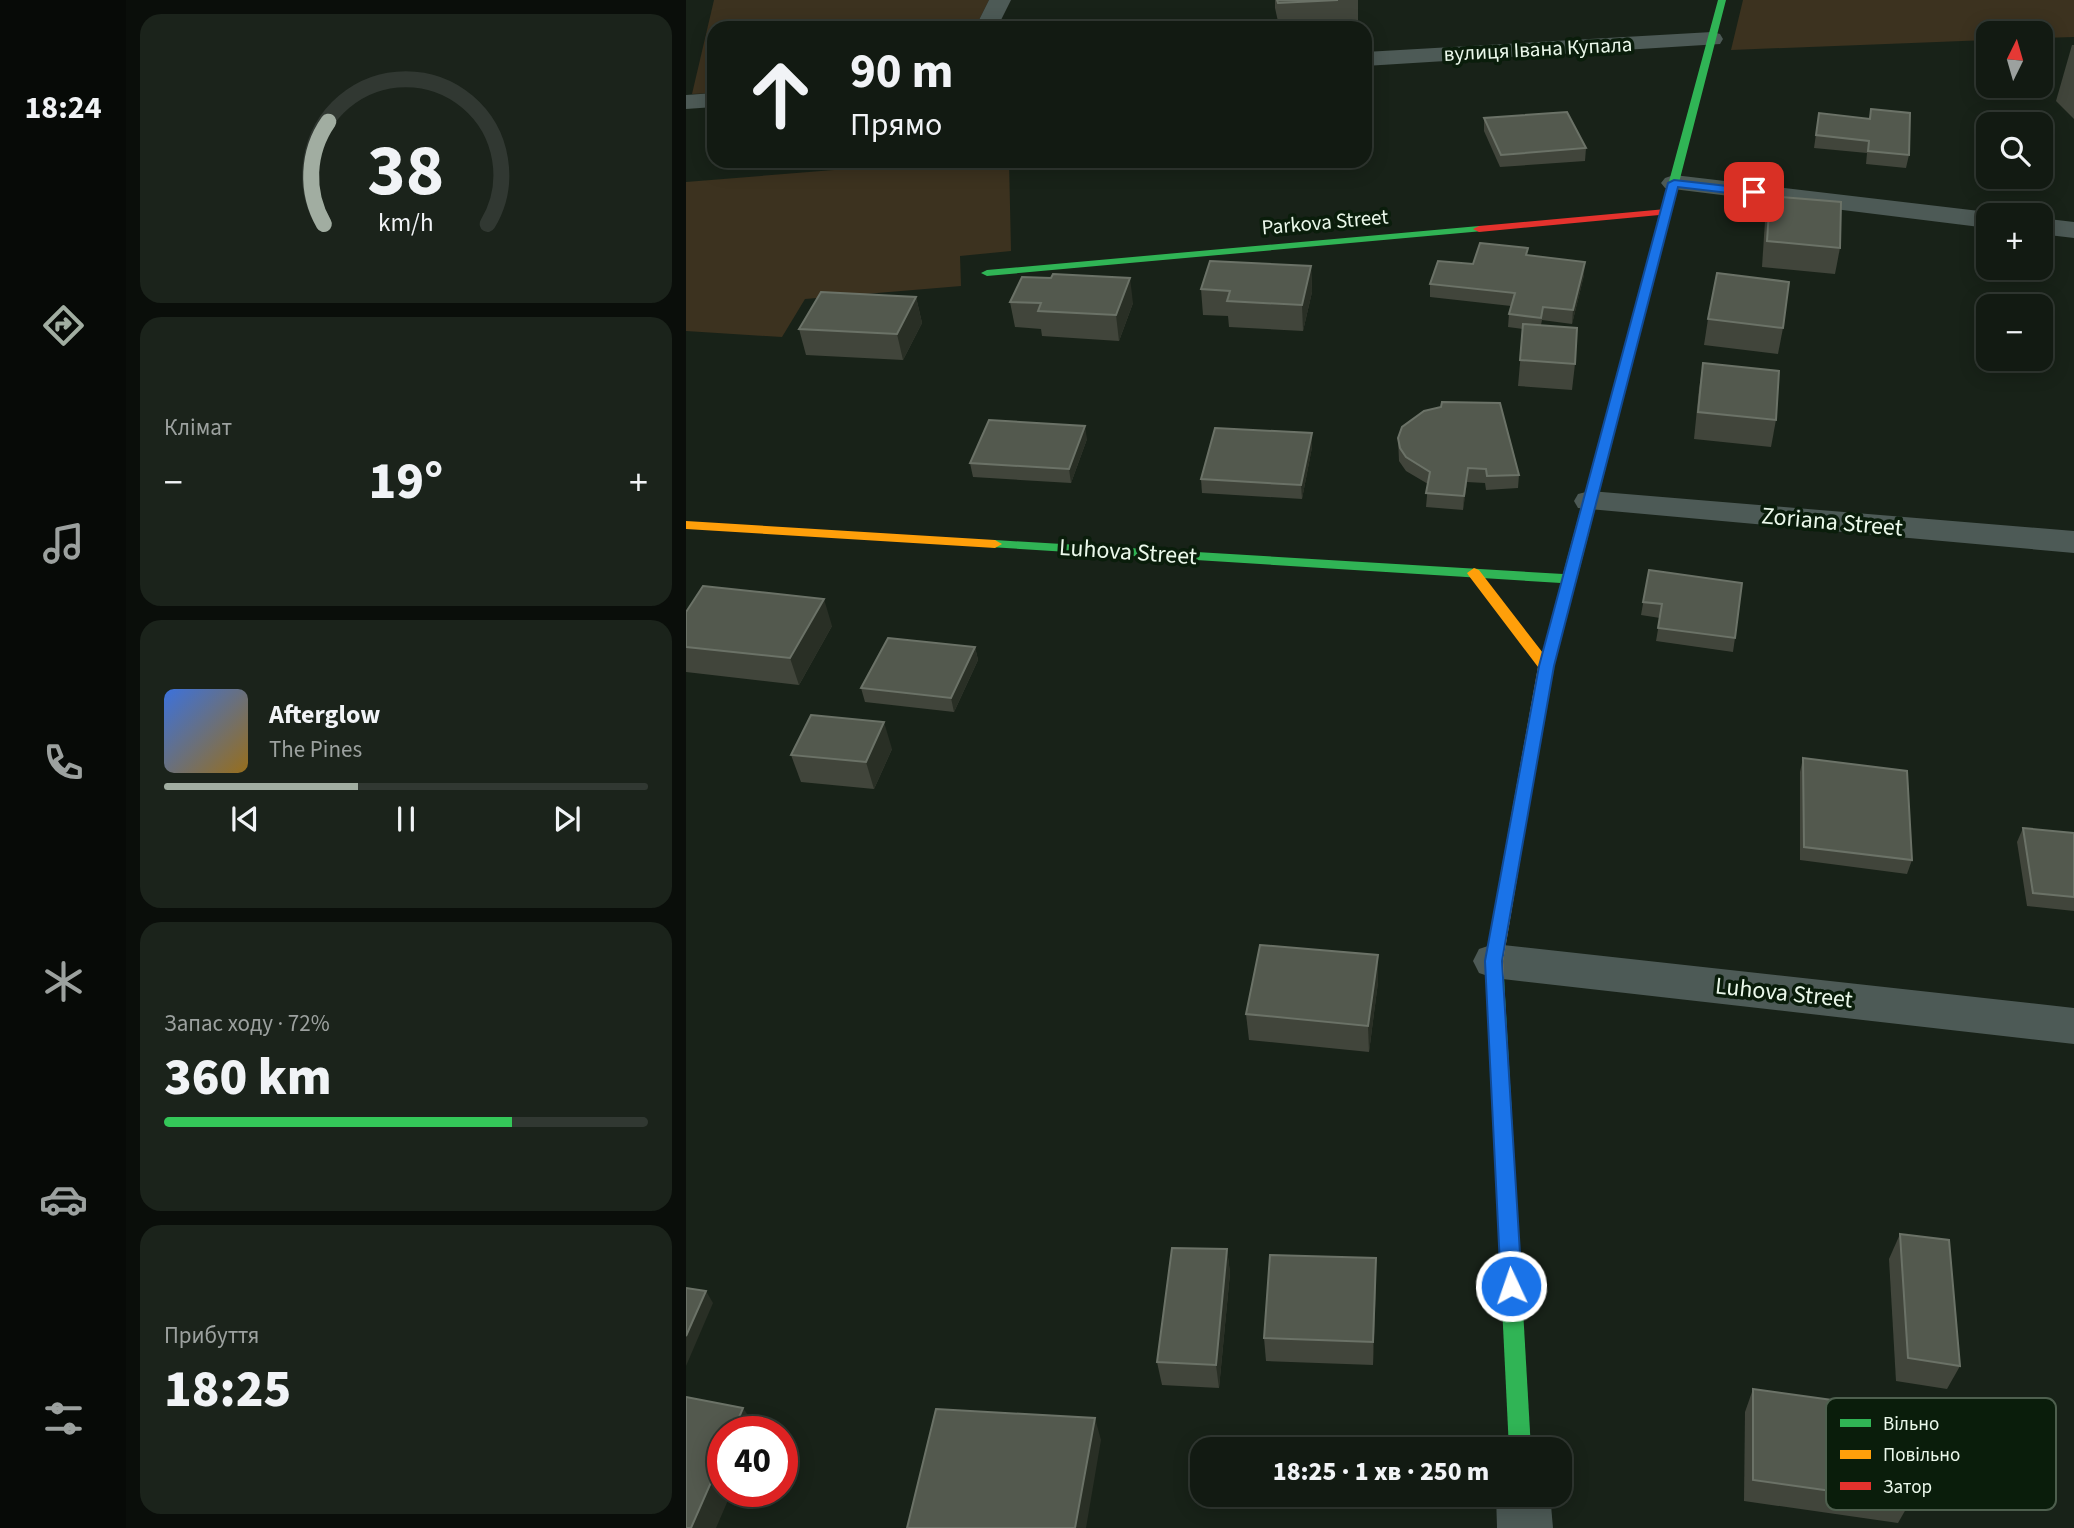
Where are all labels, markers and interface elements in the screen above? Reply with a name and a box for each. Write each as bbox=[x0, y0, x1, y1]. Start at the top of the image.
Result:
north arrow bbox=[1976, 21, 2053, 98]
map controls bbox=[1976, 21, 2053, 371]
street label: вулиця Івана Купала bbox=[1443, 29, 1633, 69]
text: 90 m bbox=[850, 37, 954, 107]
icon: ahead bbox=[735, 49, 826, 140]
text: 18:24 bbox=[24, 85, 102, 131]
text: Прямо bbox=[850, 102, 942, 148]
button: search bbox=[1976, 112, 2053, 189]
text: 38 bbox=[368, 120, 444, 224]
pin bbox=[1724, 162, 1784, 222]
icon: arrive bbox=[1735, 173, 1773, 211]
street label: Parkova Street bbox=[1260, 202, 1390, 242]
button: + bbox=[1976, 203, 2053, 280]
text: km/h bbox=[378, 205, 434, 241]
button: − bbox=[1976, 294, 2053, 371]
icon: directions bbox=[39, 301, 88, 350]
text: Клімат bbox=[164, 411, 232, 444]
text: 19° bbox=[369, 445, 443, 519]
text: − bbox=[164, 456, 183, 510]
text: + bbox=[629, 456, 648, 510]
street label: Zoriana Street bbox=[1760, 498, 1904, 546]
icon: music bbox=[39, 519, 88, 568]
street label: Luhova Street bbox=[1058, 530, 1198, 574]
text: Afterglow bbox=[269, 696, 380, 733]
text: The Pines bbox=[269, 733, 362, 766]
icon: phone bbox=[39, 738, 88, 787]
icon: previous bbox=[226, 800, 264, 838]
icon: pause bbox=[387, 800, 425, 838]
icon: next bbox=[548, 800, 586, 838]
icon: climate bbox=[39, 957, 88, 1006]
street label: Luhova Street bbox=[1713, 968, 1855, 1018]
text: Запас ходу · 72% bbox=[164, 1007, 330, 1040]
text: 360 km bbox=[164, 1041, 332, 1115]
icon: car bbox=[39, 1175, 88, 1224]
position arrow bbox=[1474, 1249, 1548, 1323]
text: Прибуття bbox=[164, 1319, 259, 1352]
text: 18:25 bbox=[164, 1353, 291, 1427]
icon: filters bbox=[39, 1394, 88, 1443]
legend bbox=[1826, 1398, 2056, 1510]
text: Вільно bbox=[1883, 1411, 1939, 1438]
speed limit sign: 40 bbox=[707, 1416, 798, 1507]
text: Повільно bbox=[1883, 1442, 1960, 1469]
text: 18:25 · 1 хв · 250 m bbox=[1273, 1453, 1489, 1490]
text: Затор bbox=[1883, 1474, 1932, 1501]

